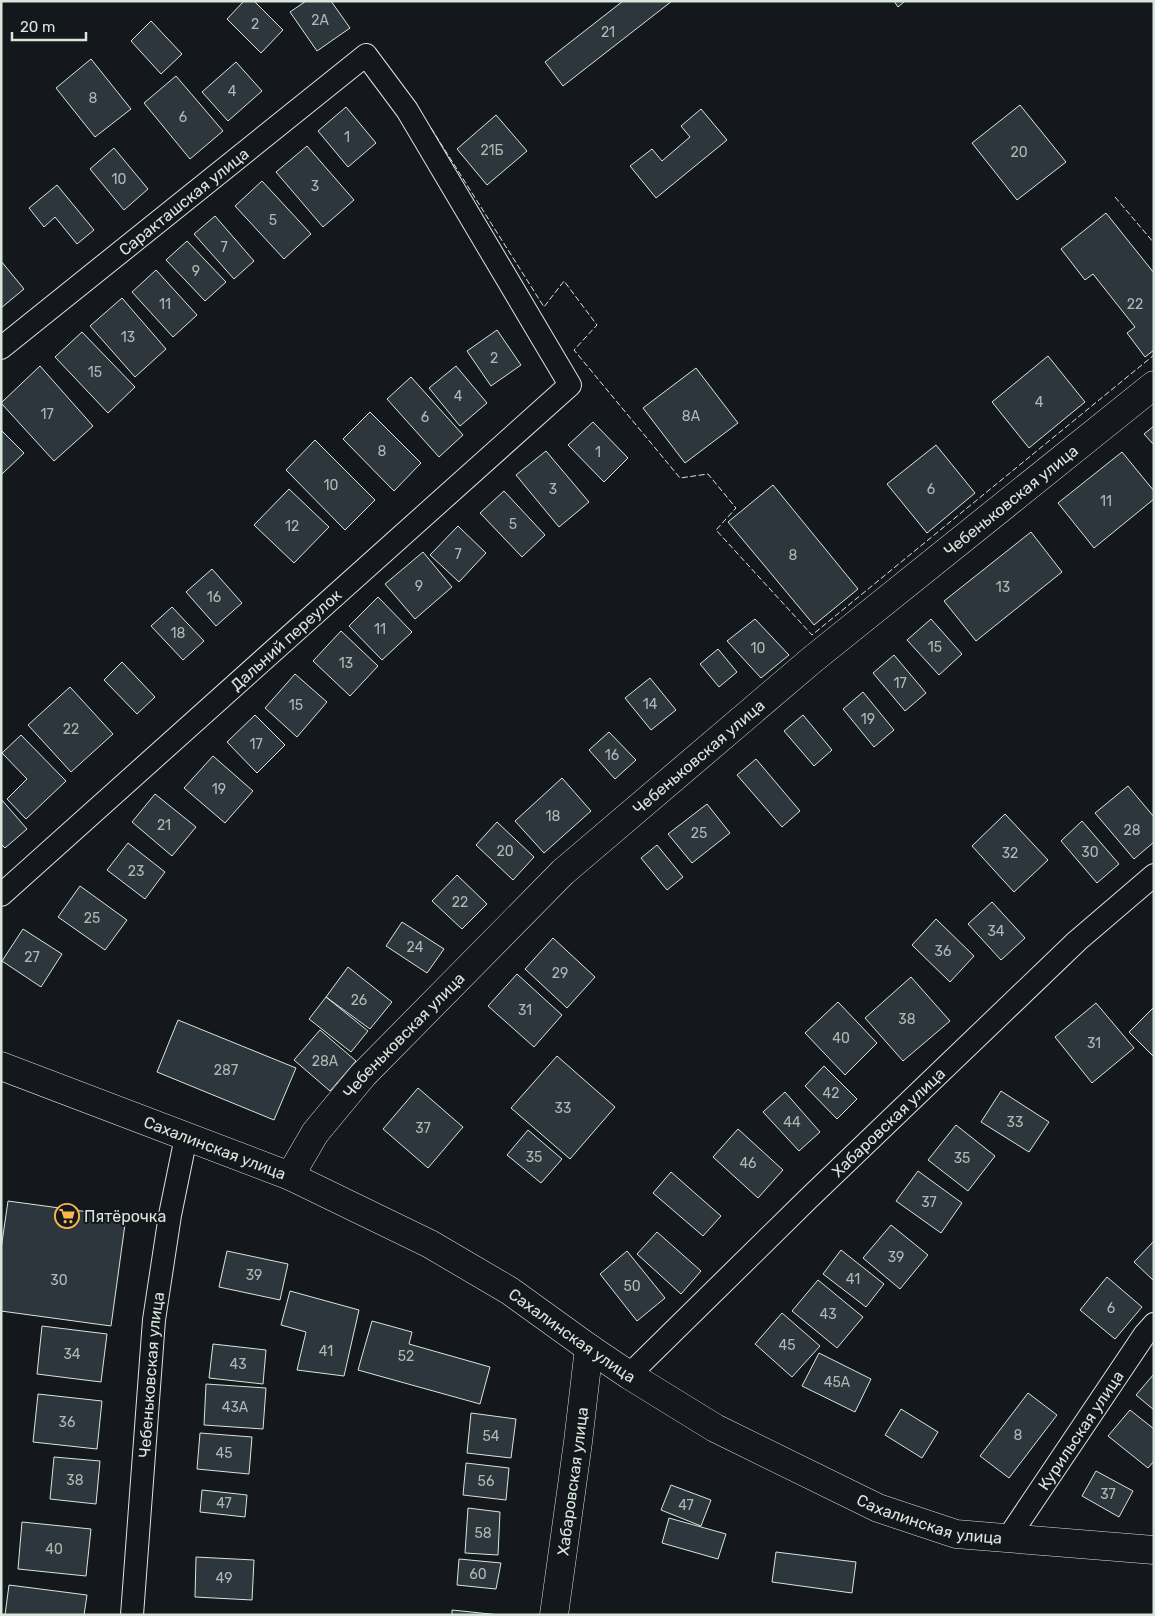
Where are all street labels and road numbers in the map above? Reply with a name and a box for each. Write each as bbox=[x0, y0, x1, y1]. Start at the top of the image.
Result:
street label: Саракташская улица bbox=[115, 144, 252, 259]
street label: Чебеньковская улица bbox=[940, 441, 1082, 560]
street label: Дальний переулок bbox=[227, 585, 346, 695]
street label: Чебеньковская улица bbox=[629, 695, 768, 818]
street label: Чебеньковская улица bbox=[339, 968, 468, 1101]
street label: Хабаровская улица bbox=[827, 1063, 949, 1181]
street label: Сахалинская улица bbox=[141, 1112, 289, 1183]
street label: Сахалинская улица bbox=[505, 1284, 639, 1386]
street label: Чебеньковская улица bbox=[134, 1290, 168, 1459]
street label: Курильская улица bbox=[1034, 1367, 1127, 1493]
street label: Хабаровская улица bbox=[553, 1406, 592, 1557]
street label: Сахалинская улица bbox=[854, 1490, 1003, 1547]

